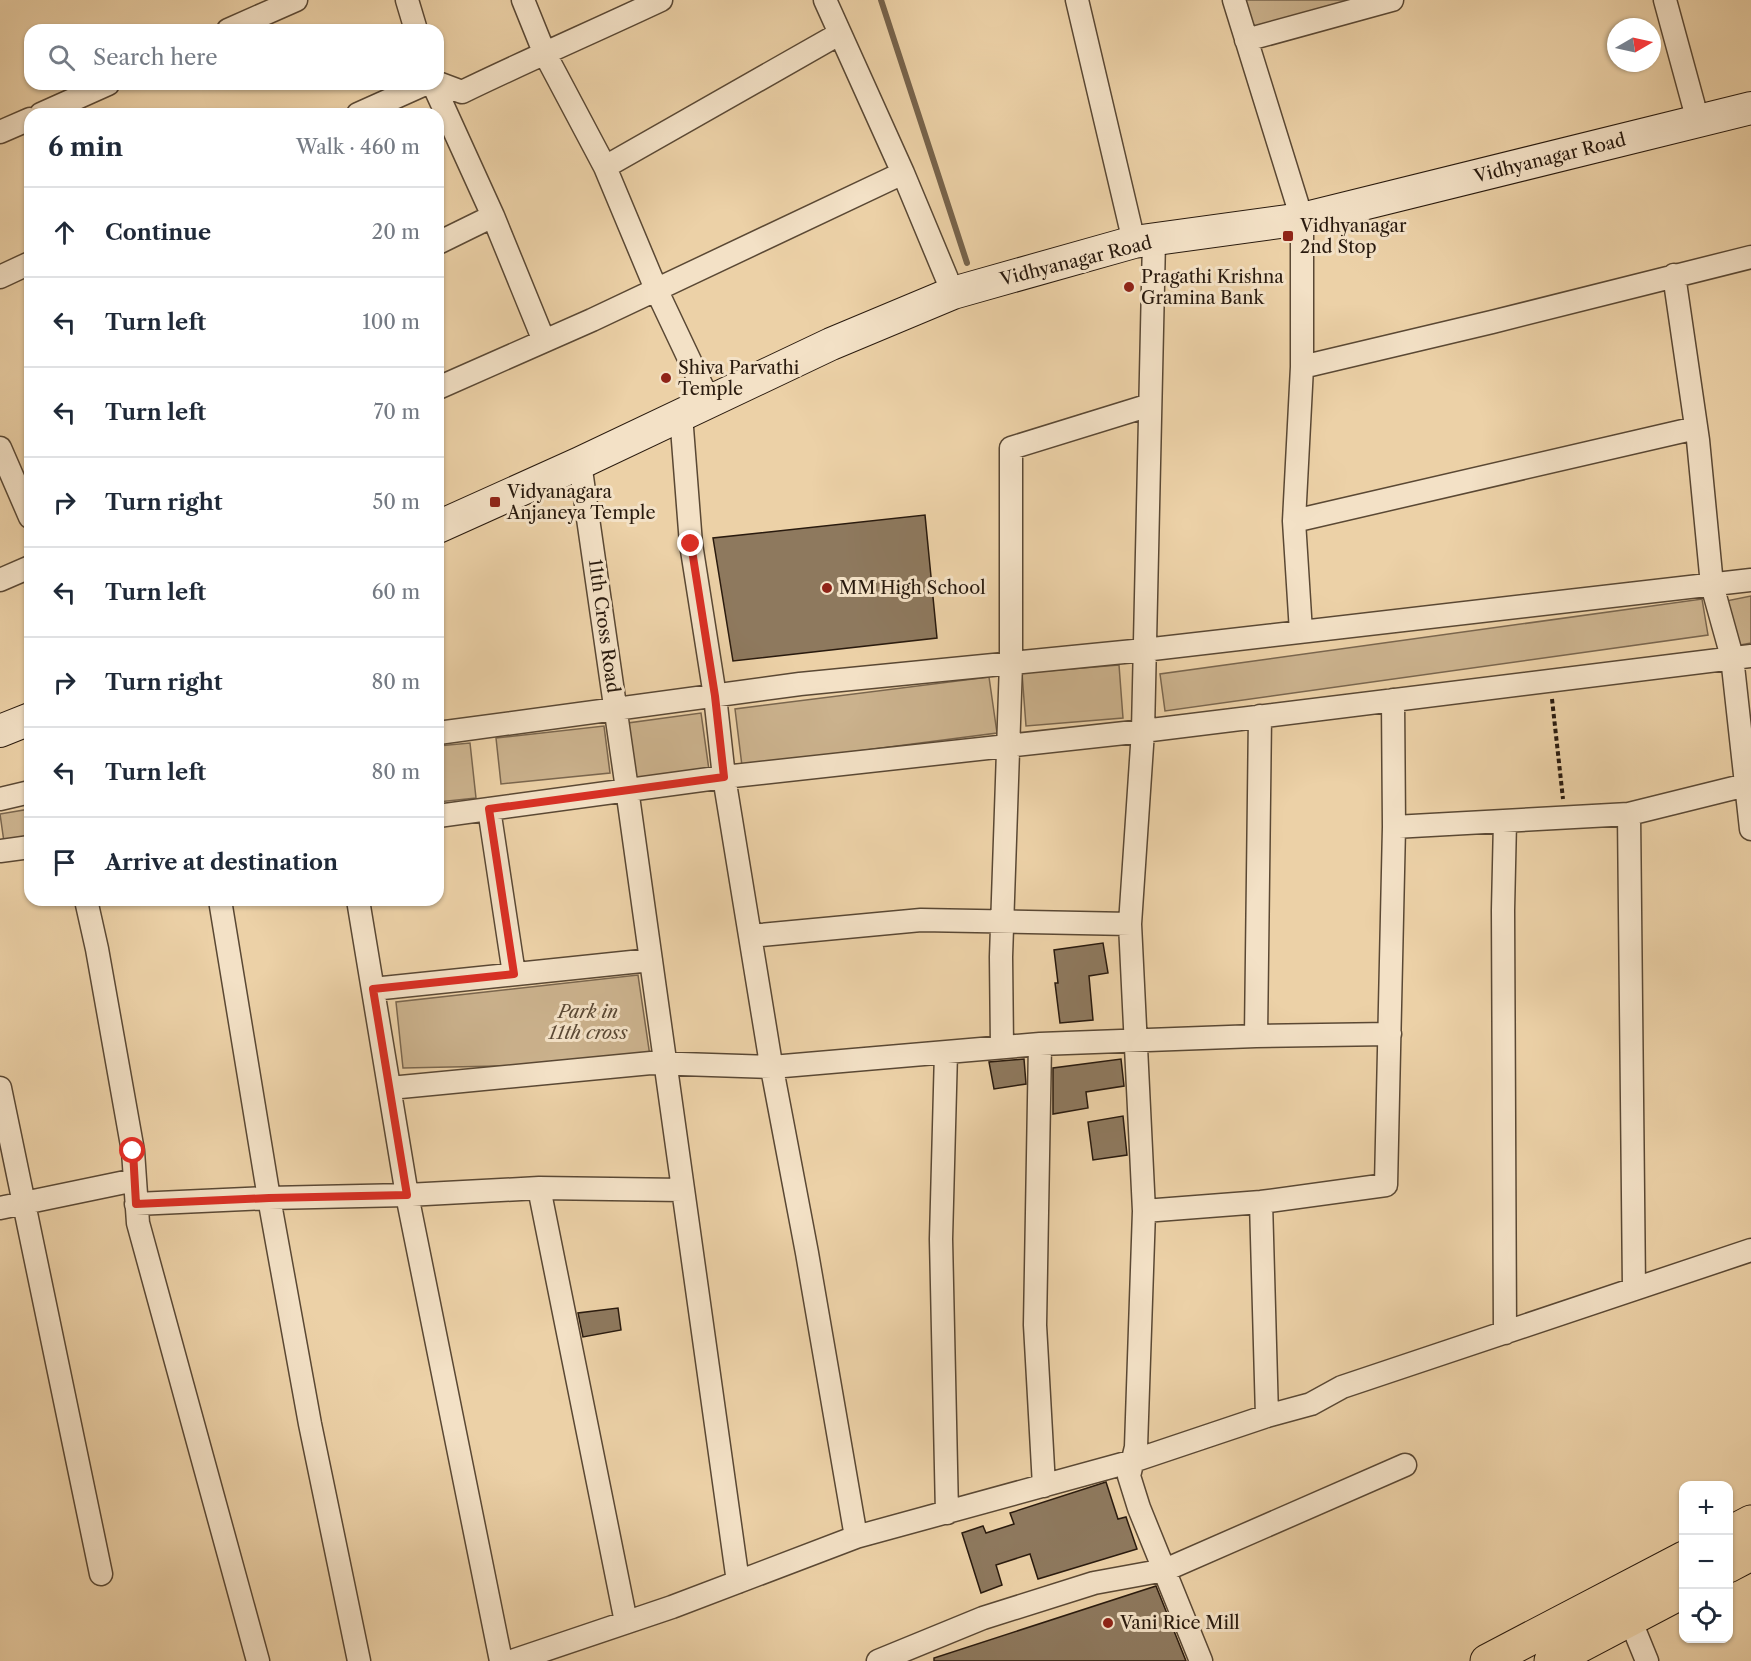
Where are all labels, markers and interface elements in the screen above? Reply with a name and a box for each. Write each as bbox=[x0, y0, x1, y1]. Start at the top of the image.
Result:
north arrow bbox=[1607, 18, 1661, 72]
search box bbox=[24, 24, 444, 90]
icon: search bbox=[45, 41, 78, 74]
text: Search here bbox=[93, 44, 218, 71]
street label: Vidhyanagar Road bbox=[1471, 129, 1628, 188]
text: 6 min bbox=[48, 131, 123, 163]
text: Walk · 460 m bbox=[296, 135, 420, 159]
place label: Vidhyanagar 2nd Stop bbox=[1299, 215, 1407, 258]
icon: ahead bbox=[48, 216, 81, 249]
text: Continue bbox=[105, 219, 211, 246]
text: 20 m bbox=[372, 220, 420, 244]
marker: Vidhyanagar 2nd Stop bbox=[1281, 229, 1295, 243]
street label: Vidhyanagar Road bbox=[997, 232, 1154, 291]
place label: Pragathi Krishna Gramina Bank bbox=[1141, 266, 1284, 309]
marker: Pragathi Krishna Gramina Bank bbox=[1122, 280, 1136, 294]
icon: left bbox=[48, 306, 81, 339]
text: Turn left bbox=[105, 309, 206, 336]
text: 100 m bbox=[362, 310, 420, 334]
place label: Shiva Parvathi Temple bbox=[678, 357, 800, 400]
marker: Shiva Parvathi Temple bbox=[659, 371, 673, 385]
icon: left bbox=[48, 396, 81, 429]
text: Turn left bbox=[105, 399, 206, 426]
text: 70 m bbox=[374, 400, 420, 424]
place label: Vidyanagara Anjaneya Temple bbox=[506, 481, 655, 524]
icon: right bbox=[48, 486, 81, 519]
text: Turn right bbox=[105, 489, 223, 516]
text: 50 m bbox=[373, 490, 420, 514]
marker: Vidyanagara Anjaneya Temple bbox=[488, 495, 502, 509]
route end bbox=[677, 530, 703, 556]
street label: 11th Cross Road bbox=[584, 558, 624, 694]
icon: left bbox=[48, 576, 81, 609]
place label: MM High School bbox=[839, 577, 986, 599]
text: Turn left bbox=[105, 579, 206, 606]
text: 60 m bbox=[372, 580, 420, 604]
marker: MM High School bbox=[820, 581, 834, 595]
icon: right bbox=[48, 666, 81, 699]
text: Turn right bbox=[105, 669, 223, 696]
text: 80 m bbox=[372, 670, 420, 694]
icon: left bbox=[48, 756, 81, 789]
text: Turn left bbox=[105, 759, 206, 786]
text: 80 m bbox=[372, 760, 420, 784]
icon: arrive bbox=[48, 846, 81, 879]
text: Arrive at destination bbox=[105, 849, 338, 876]
park label: Park in 11th cross bbox=[547, 1001, 628, 1044]
route start bbox=[119, 1137, 145, 1163]
map controls bbox=[1679, 1481, 1733, 1643]
button: + bbox=[1679, 1481, 1733, 1535]
button: − bbox=[1679, 1535, 1733, 1589]
button: locate bbox=[1679, 1589, 1733, 1643]
place label: Vani Rice Mill bbox=[1119, 1612, 1240, 1634]
marker: Vani Rice Mill bbox=[1101, 1616, 1115, 1630]

